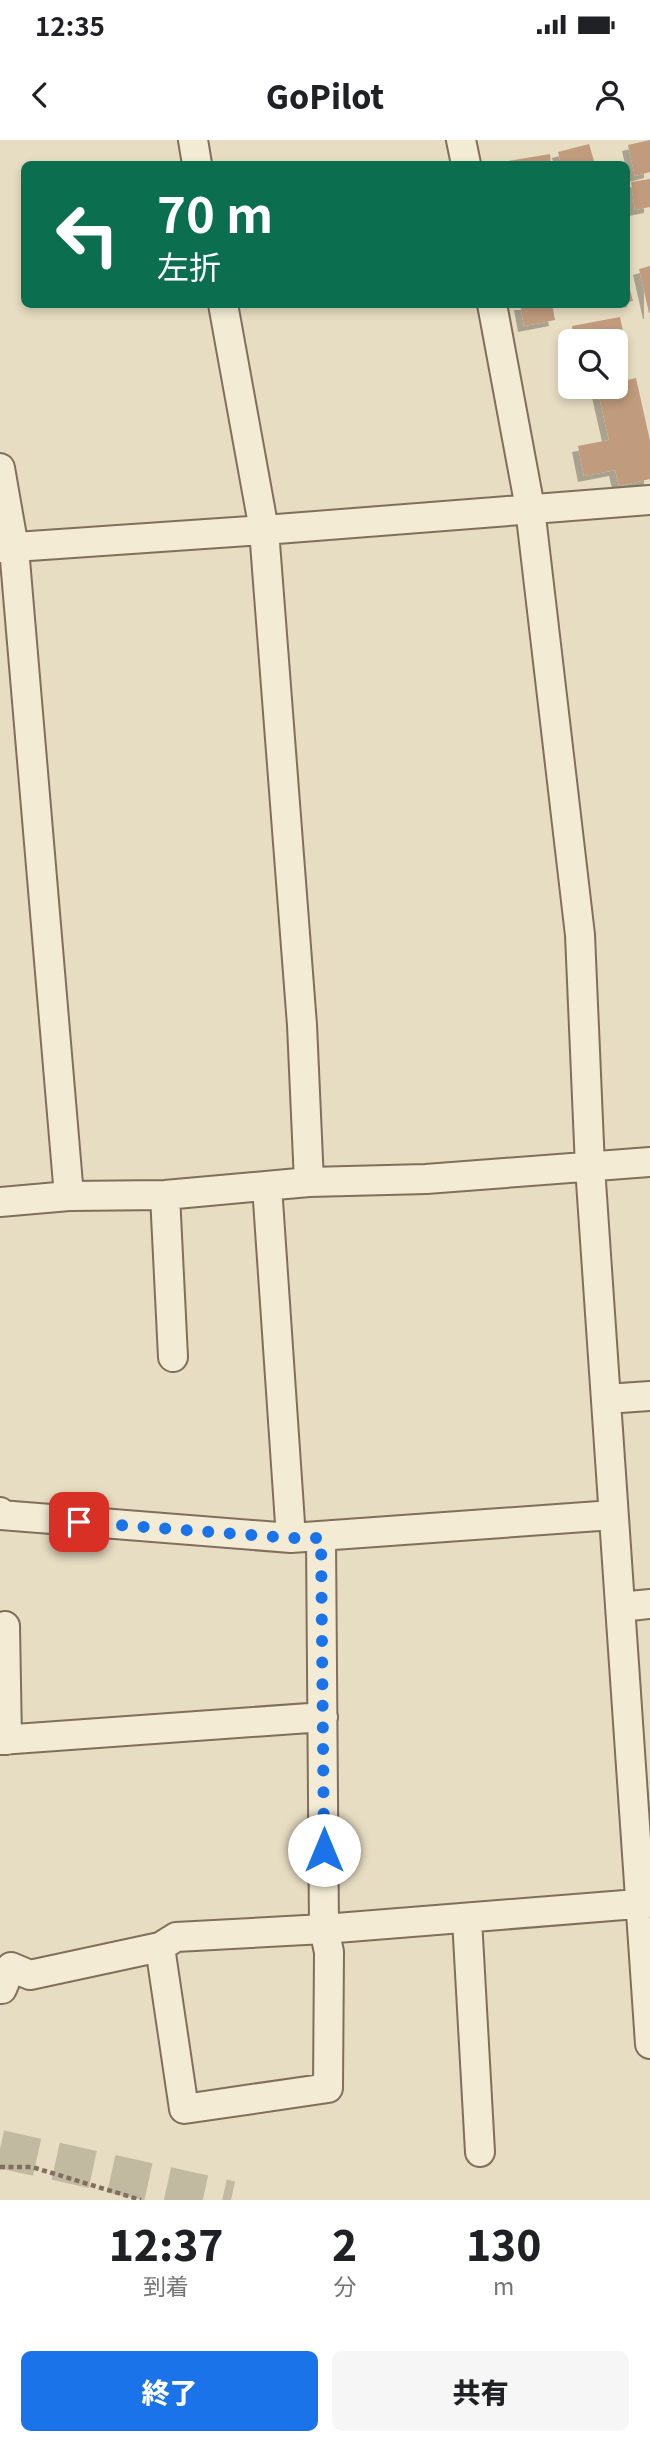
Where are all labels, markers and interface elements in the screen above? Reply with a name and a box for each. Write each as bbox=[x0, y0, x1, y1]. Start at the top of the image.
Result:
text: 12:35 bbox=[35, 6, 105, 43]
text: GoPilot bbox=[266, 72, 384, 118]
icon: back bbox=[21, 76, 59, 114]
icon: person bbox=[591, 76, 629, 114]
text: 70 m bbox=[157, 176, 273, 247]
icon: left bbox=[42, 189, 133, 280]
text: 左折 bbox=[157, 242, 221, 288]
map controls bbox=[558, 329, 628, 399]
button: search bbox=[558, 329, 628, 399]
pin bbox=[49, 1492, 109, 1552]
icon: arrive bbox=[60, 1503, 98, 1541]
position arrow bbox=[287, 1813, 361, 1887]
text: 12:37 bbox=[109, 2212, 223, 2273]
text: 2 bbox=[332, 2212, 357, 2273]
text: 130 bbox=[466, 2212, 541, 2273]
text: 到着 bbox=[143, 2268, 189, 2302]
text: 分 bbox=[333, 2268, 356, 2302]
text: m bbox=[493, 2268, 514, 2302]
button: 終了 bbox=[21, 2351, 318, 2431]
button: 共有 bbox=[332, 2351, 629, 2431]

